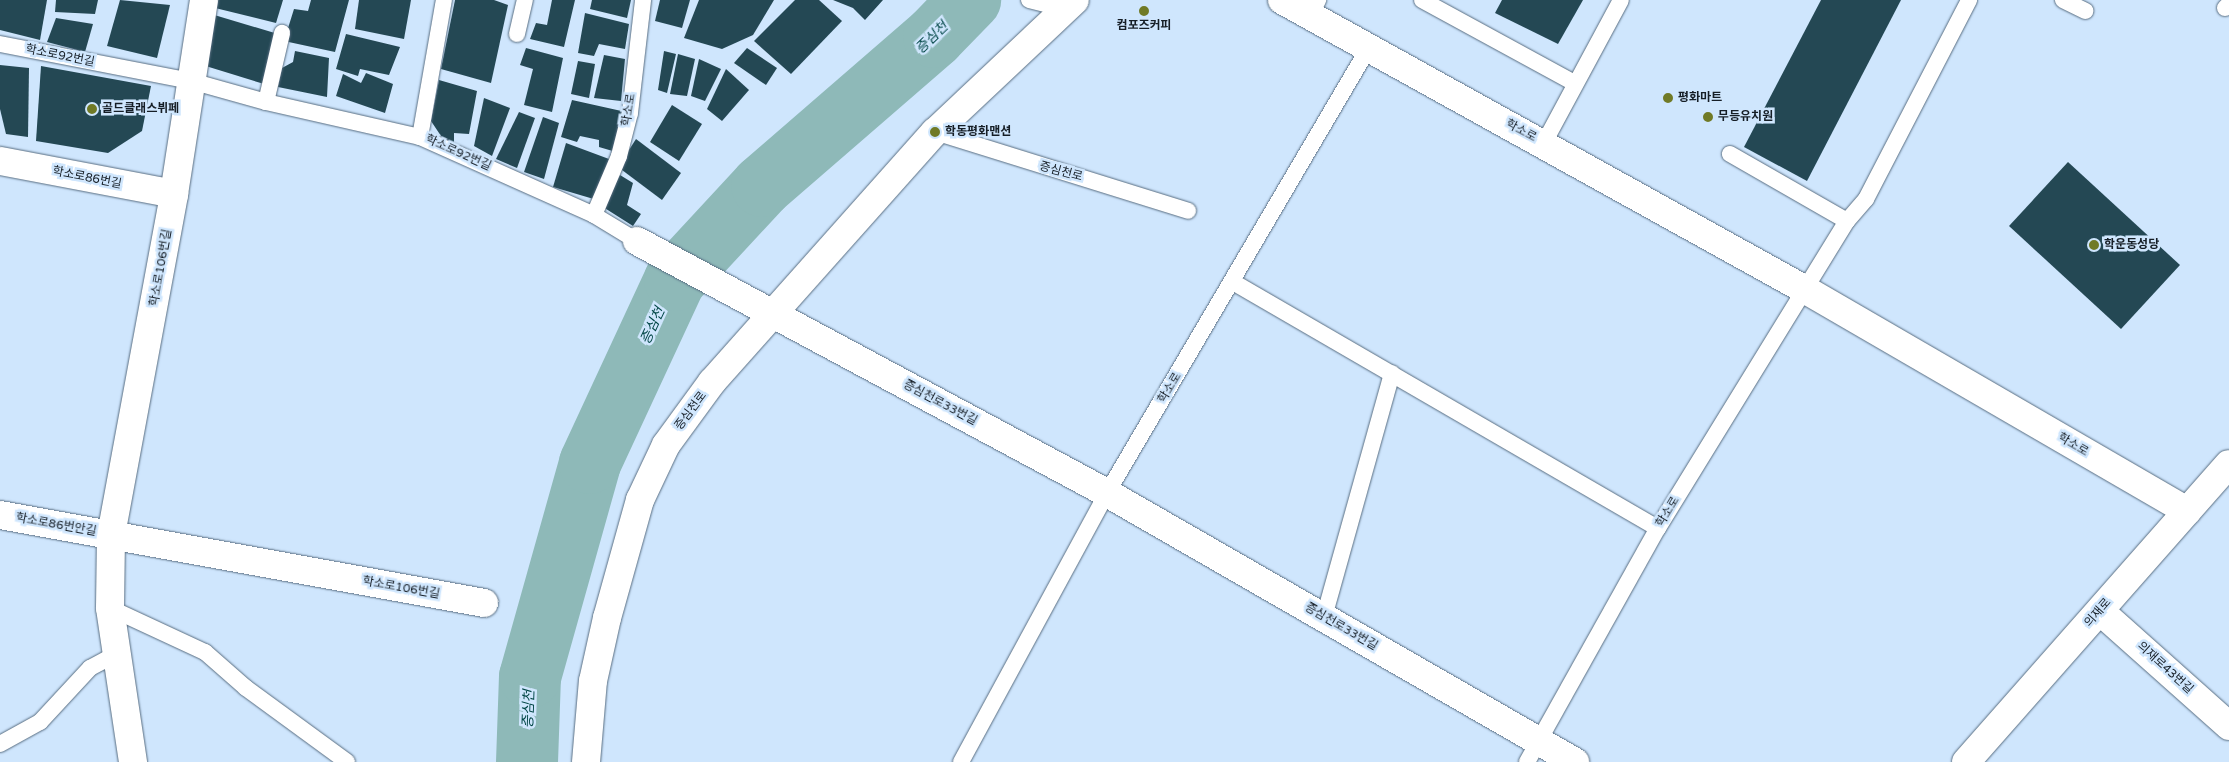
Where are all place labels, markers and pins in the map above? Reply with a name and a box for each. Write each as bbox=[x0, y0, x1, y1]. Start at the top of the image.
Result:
marker: 컴포즈커피 bbox=[1138, 5, 1150, 17]
place label: 컴포즈커피 bbox=[1116, 19, 1172, 33]
place label: 평화마트 bbox=[1678, 91, 1722, 105]
marker: 평화마트 bbox=[1662, 92, 1674, 104]
place label: 골드클래스뷔페 bbox=[102, 102, 179, 116]
marker: 골드클래스뷔페 bbox=[86, 103, 98, 115]
place label: 무등유치원 bbox=[1718, 110, 1773, 124]
marker: 무등유치원 bbox=[1702, 111, 1714, 123]
place label: 학동평화맨션 bbox=[945, 125, 1011, 139]
marker: 학동평화맨션 bbox=[929, 126, 941, 138]
place label: 학운동성당 bbox=[2104, 238, 2159, 252]
marker: 학운동성당 bbox=[2088, 239, 2100, 251]

